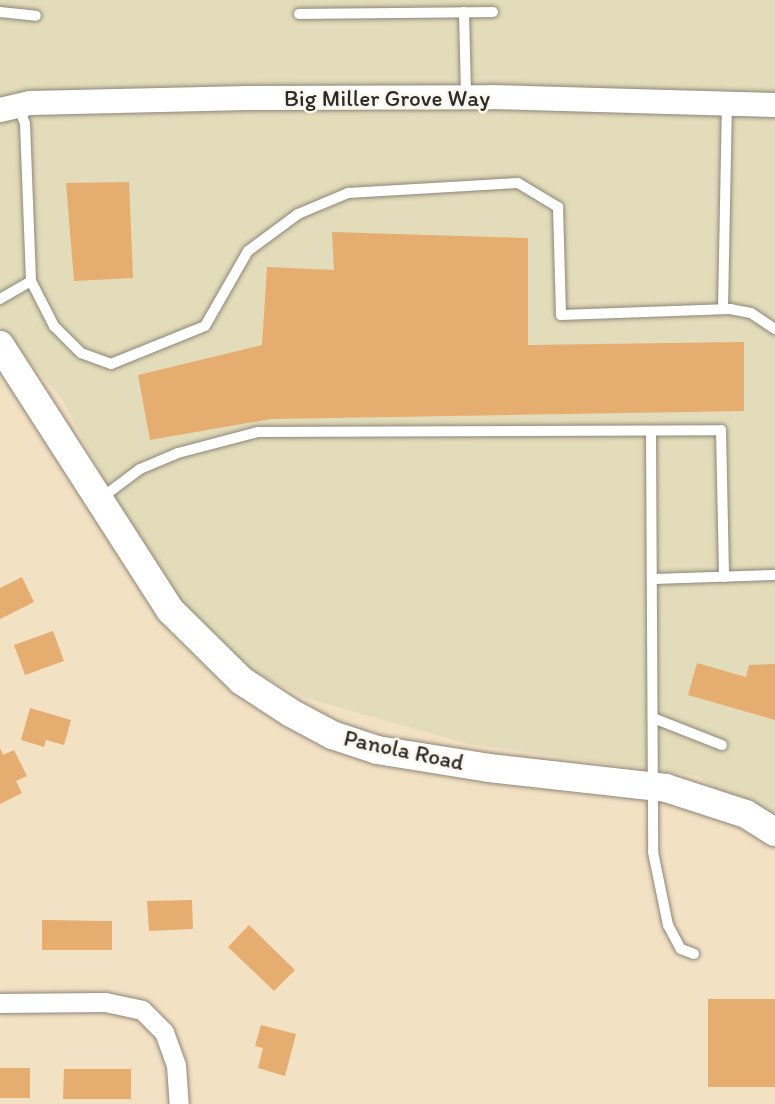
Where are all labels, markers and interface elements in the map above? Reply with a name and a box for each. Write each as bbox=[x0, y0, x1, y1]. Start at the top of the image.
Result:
street label: Big Miller Grove Way bbox=[285, 84, 489, 112]
street label: Panola Road bbox=[341, 724, 467, 776]

